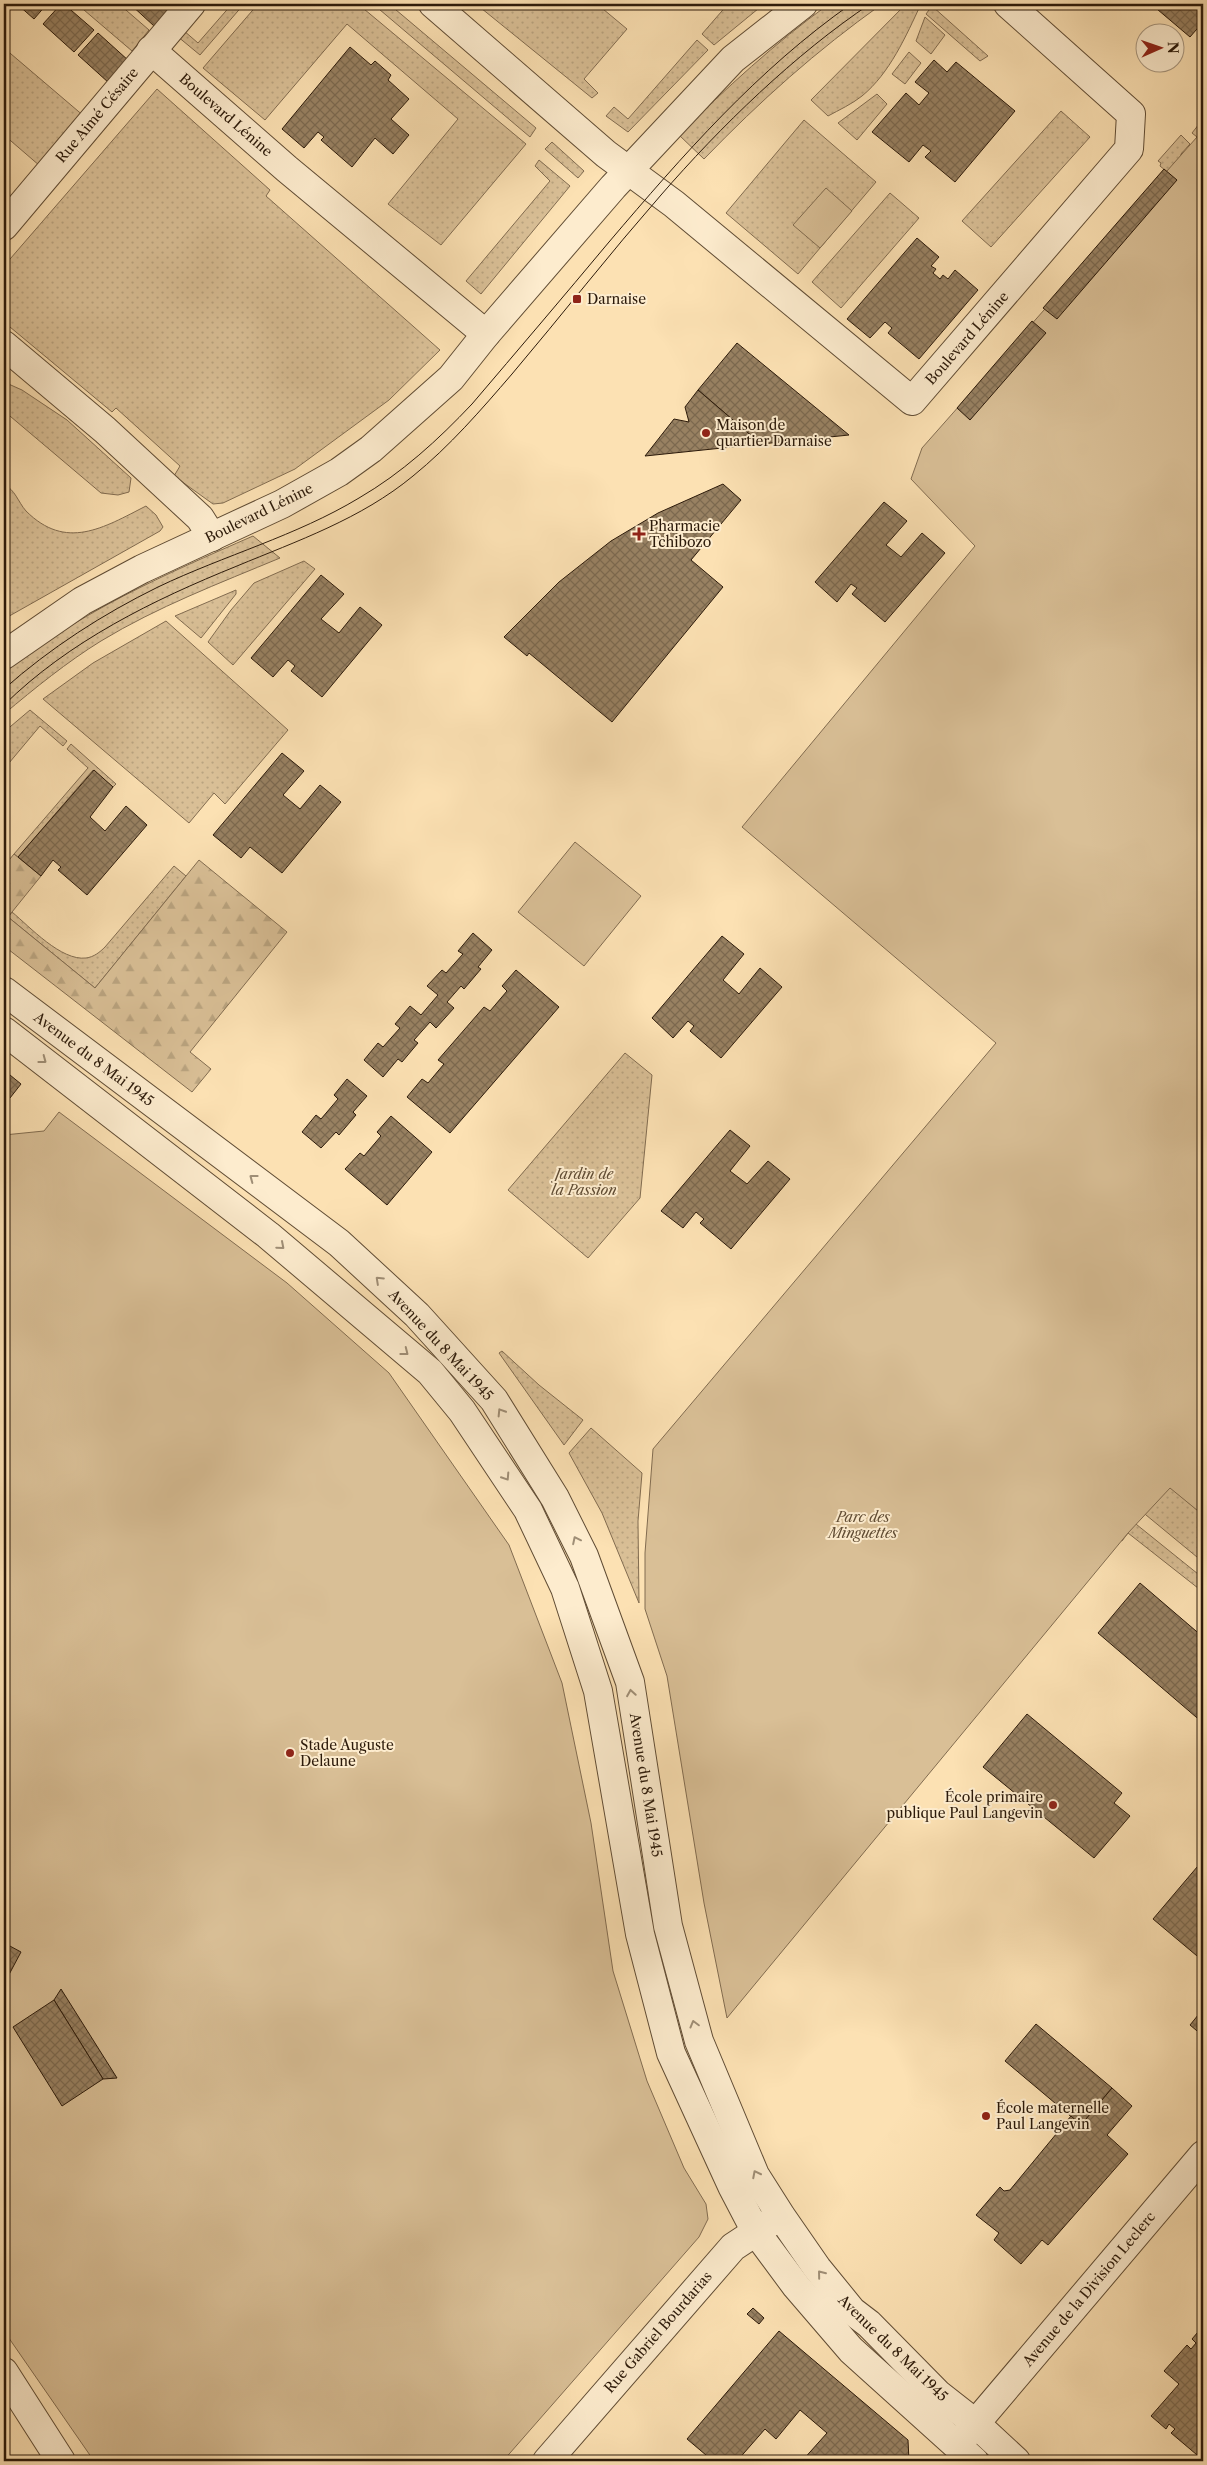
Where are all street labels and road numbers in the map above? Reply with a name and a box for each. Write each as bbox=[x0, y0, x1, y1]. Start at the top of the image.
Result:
street label: Rue Aimé Césaire bbox=[52, 64, 142, 166]
street label: Boulevard Lénine bbox=[176, 70, 277, 161]
street label: Boulevard Lénine bbox=[922, 287, 1013, 388]
street label: Boulevard Lénine bbox=[202, 479, 316, 547]
street label: Avenue du 8 Mai 1945 bbox=[30, 1007, 158, 1110]
street label: Avenue du 8 Mai 1945 bbox=[384, 1285, 497, 1404]
street label: Avenue du 8 Mai 1945 bbox=[626, 1711, 666, 1858]
street label: Avenue de la Division Leclerc bbox=[1018, 2208, 1159, 2371]
street label: Rue Gabriel Bourdarias bbox=[600, 2267, 716, 2397]
street label: Avenue du 8 Mai 1945 bbox=[834, 2290, 952, 2405]

